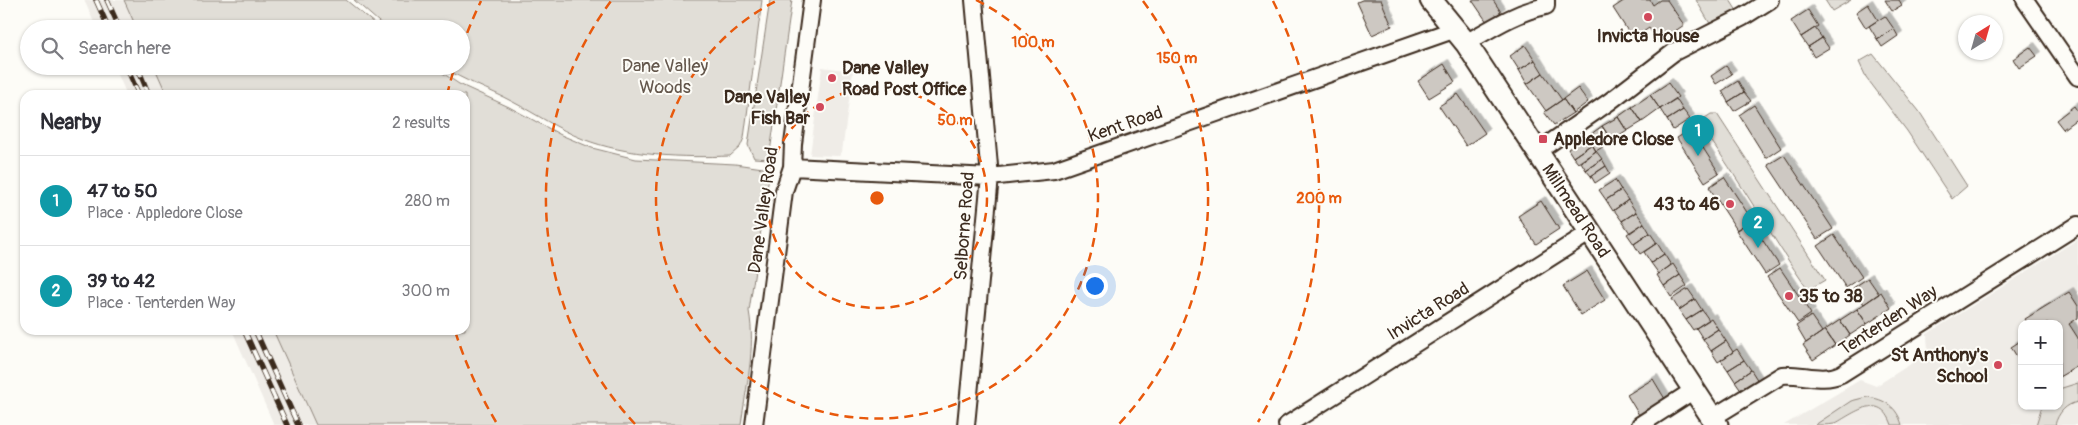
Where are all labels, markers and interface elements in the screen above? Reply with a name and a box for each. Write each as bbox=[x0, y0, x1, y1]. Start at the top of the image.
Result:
marker: Invicta House bbox=[1642, 11, 1654, 23]
north arrow bbox=[1958, 15, 2003, 60]
search box bbox=[20, 20, 470, 75]
place label: Invicta House bbox=[1597, 25, 1700, 48]
text: 100 m bbox=[1012, 33, 1054, 52]
icon: search bbox=[38, 34, 66, 62]
text: Search here bbox=[78, 36, 171, 60]
text: 150 m bbox=[1157, 49, 1197, 68]
park label: Dane Valley Woods bbox=[622, 55, 708, 99]
place label: Dane Valley Road Post Office bbox=[842, 57, 968, 101]
marker: Dane Valley Road Post Office bbox=[826, 72, 838, 84]
place label: Dane Valley Fish Bar bbox=[724, 86, 811, 130]
marker: Dane Valley Fish Bar bbox=[814, 101, 826, 113]
street label: Kent Road bbox=[1085, 101, 1166, 148]
text: Nearby bbox=[40, 109, 101, 136]
text: 50 m bbox=[938, 111, 972, 130]
text: 2 results bbox=[392, 113, 450, 133]
pin: 1 bbox=[1682, 115, 1714, 156]
place label: Appledore Close bbox=[1553, 128, 1675, 151]
marker: Appledore Close bbox=[1537, 133, 1549, 145]
street label: Dane Valley Road bbox=[743, 145, 784, 275]
street label: Millmead Road bbox=[1536, 159, 1615, 262]
street label: Selborne Road bbox=[949, 171, 980, 281]
text: 47 to 50 bbox=[87, 179, 157, 203]
centre of rings bbox=[868, 189, 886, 207]
text: 200 m bbox=[1296, 189, 1342, 208]
text: 1 bbox=[53, 191, 59, 211]
text: 280 m bbox=[404, 191, 450, 211]
place label: 43 to 46 bbox=[1654, 193, 1720, 216]
marker: 43 to 46 bbox=[1724, 198, 1736, 210]
text: Place · Appledore Close bbox=[87, 203, 243, 223]
pin: 2 bbox=[1742, 207, 1774, 248]
text: 39 to 42 bbox=[87, 269, 155, 293]
your location bbox=[1082, 273, 1108, 299]
street label: Invicta Road bbox=[1383, 277, 1474, 346]
street label: Tenterden Way bbox=[1835, 280, 1942, 361]
text: 2 bbox=[52, 281, 60, 301]
text: 300 m bbox=[402, 281, 450, 301]
place label: 35 to 38 bbox=[1799, 285, 1863, 308]
marker: 35 to 38 bbox=[1783, 290, 1795, 302]
text: Place · Tenterden Way bbox=[87, 293, 235, 313]
map controls bbox=[2018, 320, 2063, 410]
button: + bbox=[2018, 320, 2063, 365]
place label: St Anthony's School bbox=[1891, 344, 1989, 388]
marker: St Anthony's School bbox=[1992, 359, 2004, 371]
button: − bbox=[2018, 365, 2063, 410]

